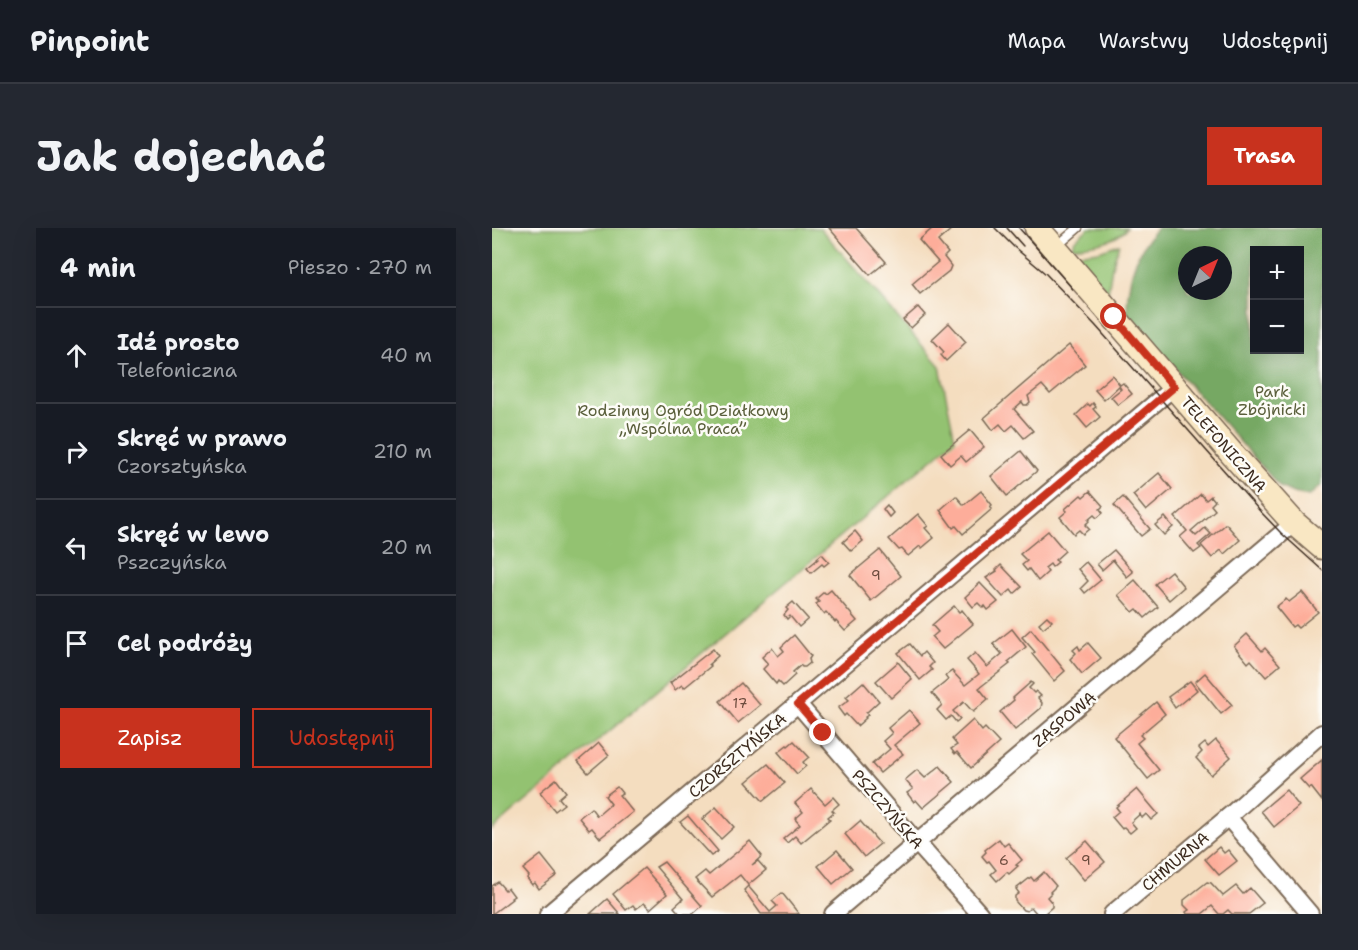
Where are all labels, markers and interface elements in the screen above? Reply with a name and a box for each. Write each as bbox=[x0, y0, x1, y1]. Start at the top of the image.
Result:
text: Pinpoint bbox=[30, 22, 149, 60]
text: Mapa bbox=[1008, 27, 1066, 55]
text: Warstwy bbox=[1099, 27, 1189, 55]
text: Udostępnij bbox=[1222, 27, 1328, 55]
button: Trasa bbox=[1207, 127, 1322, 185]
text: Jak dojechać bbox=[36, 128, 326, 184]
north arrow bbox=[1178, 246, 1232, 300]
map controls bbox=[1250, 246, 1304, 354]
button: + bbox=[1250, 246, 1304, 300]
text: 4 min bbox=[60, 250, 136, 285]
text: Pieszo · 270 m bbox=[288, 254, 432, 280]
button: − bbox=[1250, 300, 1304, 354]
route start bbox=[1100, 303, 1126, 329]
text: Idź prosto bbox=[117, 328, 240, 357]
icon: ahead bbox=[60, 339, 93, 372]
text: 40 m bbox=[380, 342, 432, 368]
text: Telefoniczna bbox=[117, 357, 237, 383]
park label: Park Zbójnicki bbox=[1238, 381, 1306, 420]
street label: TELEFONICZNA bbox=[1176, 392, 1271, 497]
park label: Rodzinny Ogród Działkowy „Wspólna Praca” bbox=[577, 400, 789, 439]
text: Skręć w prawo bbox=[117, 424, 287, 453]
icon: right bbox=[60, 435, 93, 468]
text: 210 m bbox=[373, 438, 432, 464]
text: Czorsztyńska bbox=[117, 453, 247, 479]
text: Skręć w lewo bbox=[117, 520, 269, 549]
icon: left bbox=[60, 531, 93, 564]
text: 20 m bbox=[381, 534, 432, 560]
text: Pszczyńska bbox=[117, 549, 227, 575]
house number: 9 bbox=[871, 566, 881, 584]
icon: arrive bbox=[60, 627, 93, 660]
text: Cel podróży bbox=[117, 629, 253, 658]
street label: ZASPOWA bbox=[1028, 687, 1100, 752]
house number: 17 bbox=[733, 694, 747, 712]
button: Zapisz bbox=[60, 708, 240, 768]
button: Udostępnij bbox=[252, 708, 432, 768]
street label: CZORSZTYŃSKA bbox=[684, 708, 791, 803]
route end bbox=[809, 719, 835, 745]
street label: PSZCZYŃSKA bbox=[847, 765, 928, 854]
street label: CHMURNA bbox=[1137, 827, 1213, 896]
house number: 6 bbox=[999, 851, 1009, 869]
house number: 9 bbox=[1081, 851, 1091, 869]

